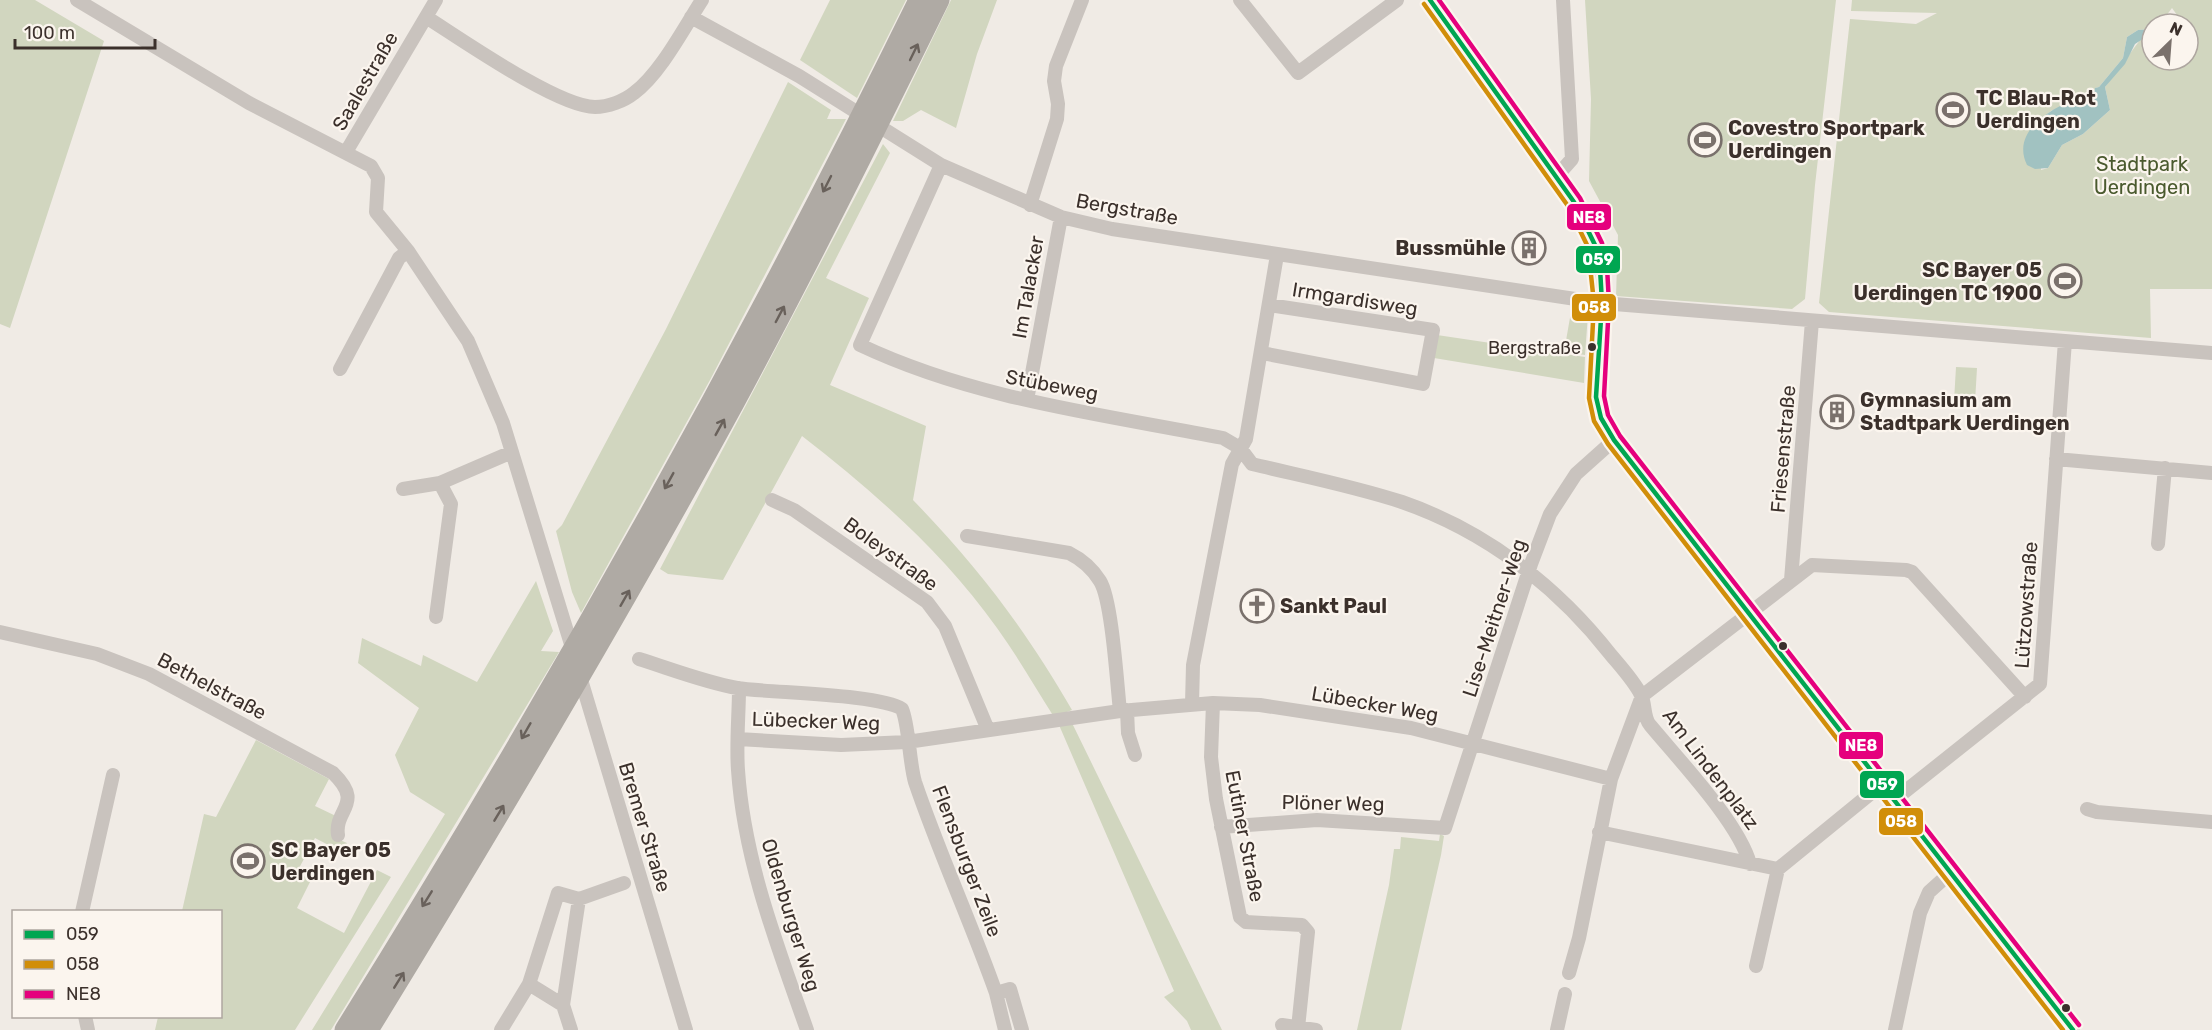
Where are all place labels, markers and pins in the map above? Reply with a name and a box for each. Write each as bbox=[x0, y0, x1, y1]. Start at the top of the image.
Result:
place label: TC Blau-Rot Uerdingen bbox=[1976, 86, 2096, 133]
sports icon: TC Blau-Rot Uerdingen bbox=[1935, 92, 1971, 128]
place label: Covestro Sportpark Uerdingen bbox=[1728, 116, 1925, 163]
sports icon: Covestro Sportpark Uerdingen bbox=[1687, 122, 1723, 158]
building icon: Bussmühle bbox=[1511, 230, 1547, 266]
place label: Bussmühle bbox=[1395, 236, 1506, 260]
place label: SC Bayer 05 Uerdingen TC 1900 bbox=[1854, 258, 2042, 305]
sports icon: SC Bayer 05 Uerdingen TC 1900 bbox=[2047, 263, 2083, 299]
place label: Bergstraße bbox=[1488, 337, 1581, 359]
marker: Bergstraße bbox=[1586, 341, 1598, 353]
place label: Gymnasium am Stadtpark Uerdingen bbox=[1860, 388, 2070, 435]
building icon: Gymnasium am Stadtpark Uerdingen bbox=[1819, 394, 1855, 430]
church icon: Sankt Paul bbox=[1239, 588, 1275, 624]
place label: Sankt Paul bbox=[1280, 594, 1387, 618]
unlabelled marker bbox=[1777, 640, 1789, 652]
place label: SC Bayer 05 Uerdingen bbox=[271, 838, 391, 885]
sports icon: SC Bayer 05 Uerdingen bbox=[230, 843, 266, 879]
unlabelled marker bbox=[2060, 1002, 2072, 1014]

